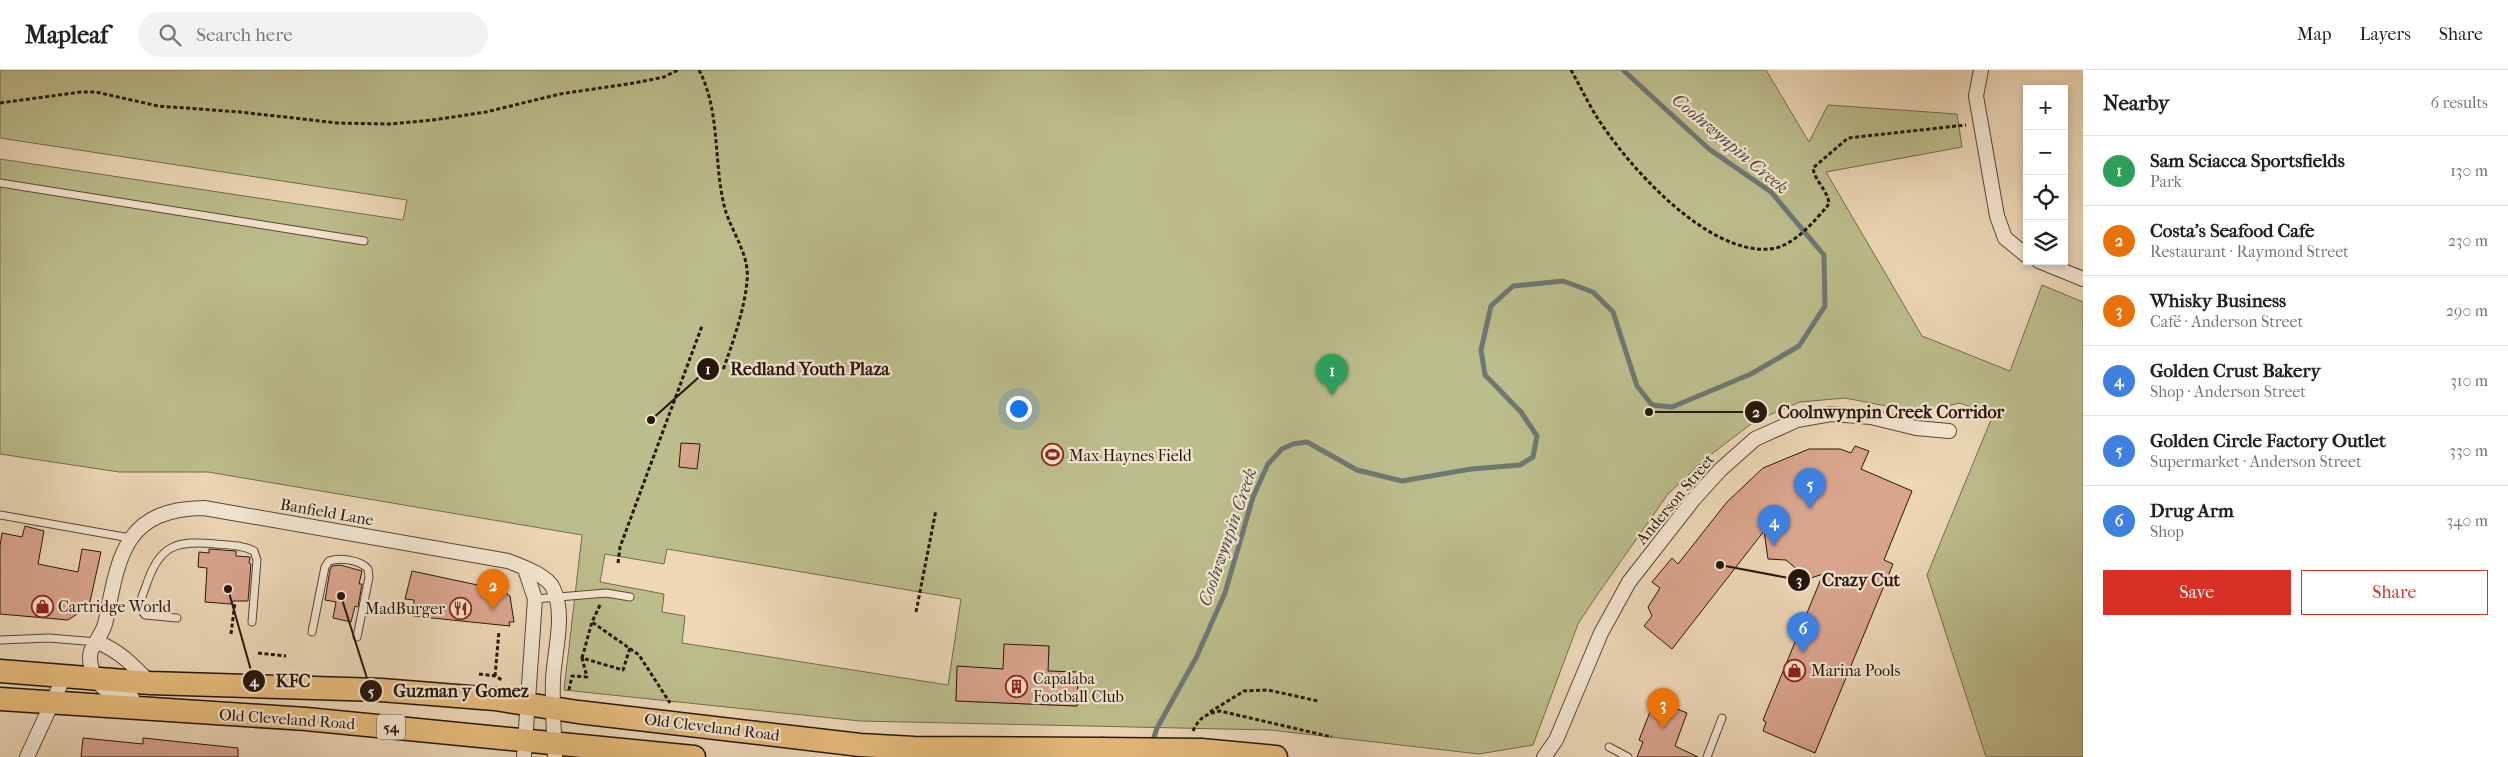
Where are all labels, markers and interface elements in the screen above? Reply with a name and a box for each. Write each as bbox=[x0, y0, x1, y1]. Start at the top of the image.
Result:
search box bbox=[138, 12, 488, 57]
text: Mapleaf bbox=[25, 21, 108, 49]
icon: search bbox=[156, 21, 184, 49]
text: Search here bbox=[196, 24, 293, 46]
text: Map bbox=[2297, 24, 2331, 45]
text: Layers bbox=[2359, 24, 2411, 45]
text: Share bbox=[2439, 24, 2483, 45]
map controls bbox=[2023, 85, 2068, 265]
button: + bbox=[2023, 85, 2068, 130]
water label: Coolnwynpin Creek bbox=[1668, 89, 1792, 199]
text: Nearby bbox=[2103, 91, 2169, 115]
text: 6 results bbox=[2430, 93, 2488, 112]
button: − bbox=[2023, 130, 2068, 175]
text: Sam Sciacca Sportsfields bbox=[2150, 150, 2345, 172]
text: 1 bbox=[2116, 161, 2122, 180]
text: 130 m bbox=[2450, 161, 2488, 180]
text: Park bbox=[2150, 172, 2182, 191]
button: locate bbox=[2023, 175, 2068, 220]
button: layers bbox=[2023, 220, 2068, 265]
text: Costa's Seafood Cafe bbox=[2150, 220, 2314, 242]
text: 2 bbox=[2115, 231, 2123, 250]
text: 230 m bbox=[2448, 231, 2488, 250]
text: Restaurant · Raymond Street bbox=[2150, 242, 2349, 261]
text: Whisky Business bbox=[2150, 290, 2286, 312]
text: 3 bbox=[2116, 301, 2122, 320]
text: 290 m bbox=[2446, 301, 2488, 320]
text: Café · Anderson Street bbox=[2150, 312, 2303, 331]
callout: Redland Youth Plaza bbox=[695, 353, 900, 386]
pin: 1 bbox=[1316, 354, 1348, 395]
text: Redland Youth Plaza bbox=[730, 359, 890, 380]
text: 1 bbox=[705, 360, 711, 378]
text: Golden Crust Bakery bbox=[2150, 360, 2321, 382]
text: 4 bbox=[2114, 371, 2124, 390]
text: 310 m bbox=[2450, 371, 2488, 390]
text: Shop · Anderson Street bbox=[2150, 382, 2306, 401]
callout: Coolnwynpin Creek Corridor bbox=[1743, 395, 2015, 428]
your location bbox=[1006, 396, 1032, 422]
text: Coolnwynpin Creek Corridor bbox=[1778, 402, 2005, 423]
text: 2 bbox=[1752, 403, 1760, 421]
text: Golden Circle Factory Outlet bbox=[2150, 430, 2386, 452]
text: 5 bbox=[2116, 441, 2122, 460]
text: 330 m bbox=[2449, 441, 2488, 460]
sports icon: Max Haynes Field bbox=[1041, 443, 1065, 467]
place label: Max Haynes Field bbox=[1069, 446, 1192, 465]
street label: Anderson Street bbox=[1631, 450, 1718, 549]
text: Supermarket · Anderson Street bbox=[2150, 452, 2362, 471]
water label: Coolnwynpin Creek bbox=[1194, 465, 1262, 609]
pin: 5 bbox=[1794, 468, 1826, 509]
street label: Banfield Lane bbox=[279, 494, 375, 530]
text: Drug Arm bbox=[2150, 500, 2234, 522]
pin: 4 bbox=[1758, 505, 1790, 546]
text: 6 bbox=[2115, 511, 2123, 530]
text: 340 m bbox=[2446, 511, 2488, 530]
text: Shop bbox=[2150, 522, 2184, 541]
callout: Crazy Cut bbox=[1787, 563, 1910, 596]
pin: 2 bbox=[477, 569, 509, 610]
text: Crazy Cut bbox=[1822, 570, 1901, 591]
button: Save bbox=[2103, 570, 2291, 615]
button: Share bbox=[2301, 570, 2488, 615]
text: 3 bbox=[1796, 571, 1802, 589]
shop icon: Cartridge World bbox=[30, 594, 54, 618]
restaurant icon: MadBurger bbox=[449, 596, 473, 620]
place label: Cartridge World bbox=[58, 597, 171, 616]
place label: MadBurger bbox=[365, 599, 445, 618]
pin: 6 bbox=[1787, 612, 1819, 653]
shop icon: Marina Pools bbox=[1783, 658, 1807, 682]
place label: Marina Pools bbox=[1811, 661, 1901, 680]
callout: KFC bbox=[241, 664, 321, 697]
place label: Capalaba Football Club bbox=[1033, 669, 1124, 706]
text: KFC bbox=[276, 671, 310, 692]
text: 4 bbox=[249, 672, 260, 690]
callout: Guzman y Gomez bbox=[359, 674, 539, 707]
building icon: Capalaba Football Club bbox=[1005, 675, 1029, 699]
text: Guzman y Gomez bbox=[393, 681, 529, 702]
text: 5 bbox=[368, 682, 375, 700]
pin: 3 bbox=[1647, 688, 1679, 729]
street label: Old Cleveland Road bbox=[218, 705, 356, 733]
street label: Old Cleveland Road bbox=[643, 709, 781, 745]
road number: 54 bbox=[377, 714, 405, 740]

